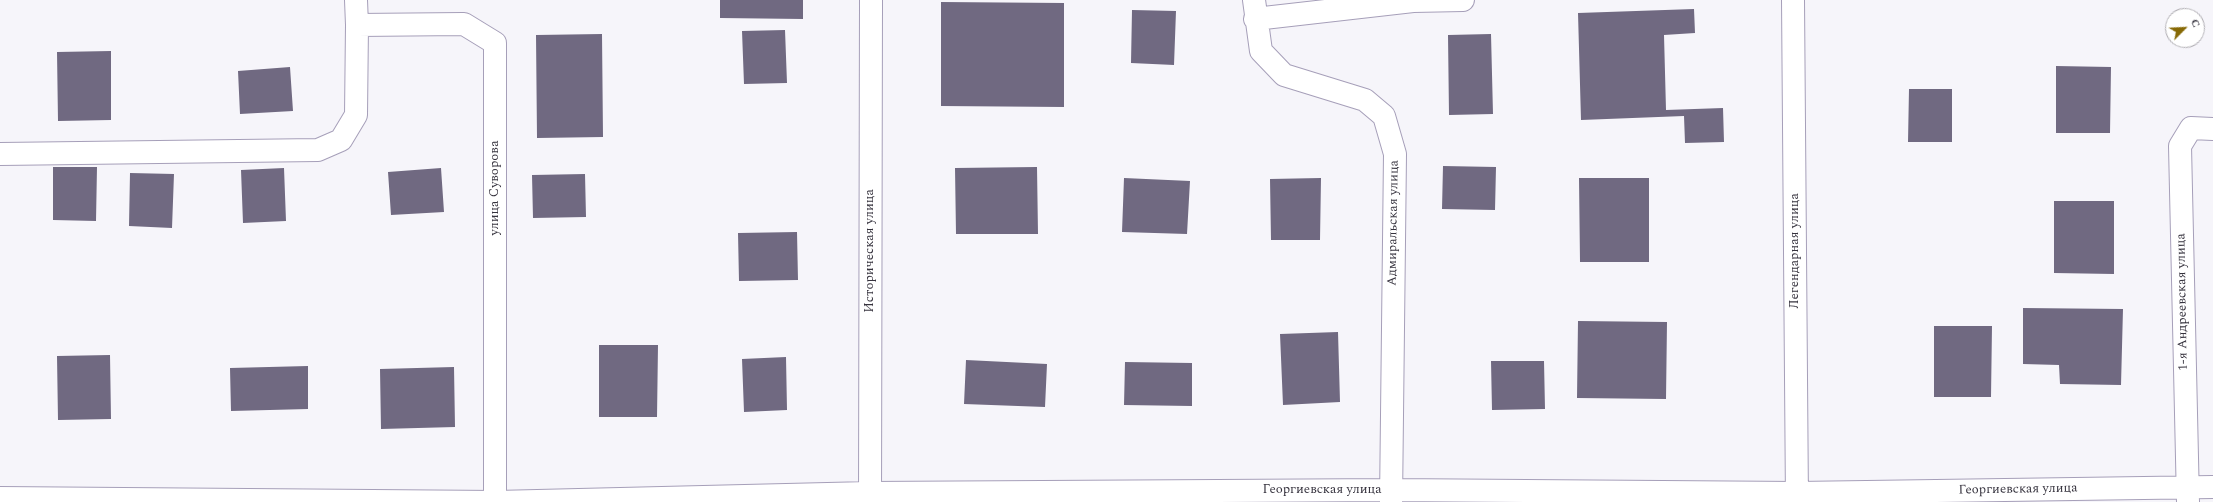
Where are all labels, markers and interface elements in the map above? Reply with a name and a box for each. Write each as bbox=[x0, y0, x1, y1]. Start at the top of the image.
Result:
north arrow bbox=[2165, 8, 2205, 48]
text: С bbox=[2186, 16, 2205, 30]
street label: улица Суворова bbox=[487, 140, 503, 236]
street label: Адмиральская улица bbox=[1385, 160, 1403, 286]
street label: Историческая улица bbox=[862, 189, 878, 313]
street label: Легендарная улица bbox=[1787, 193, 1803, 309]
street label: 1-я Андреевская улица bbox=[2174, 233, 2192, 371]
street label: Георгиевская улица bbox=[1958, 481, 2078, 499]
street label: Георгиевская улица bbox=[1262, 482, 1382, 498]

